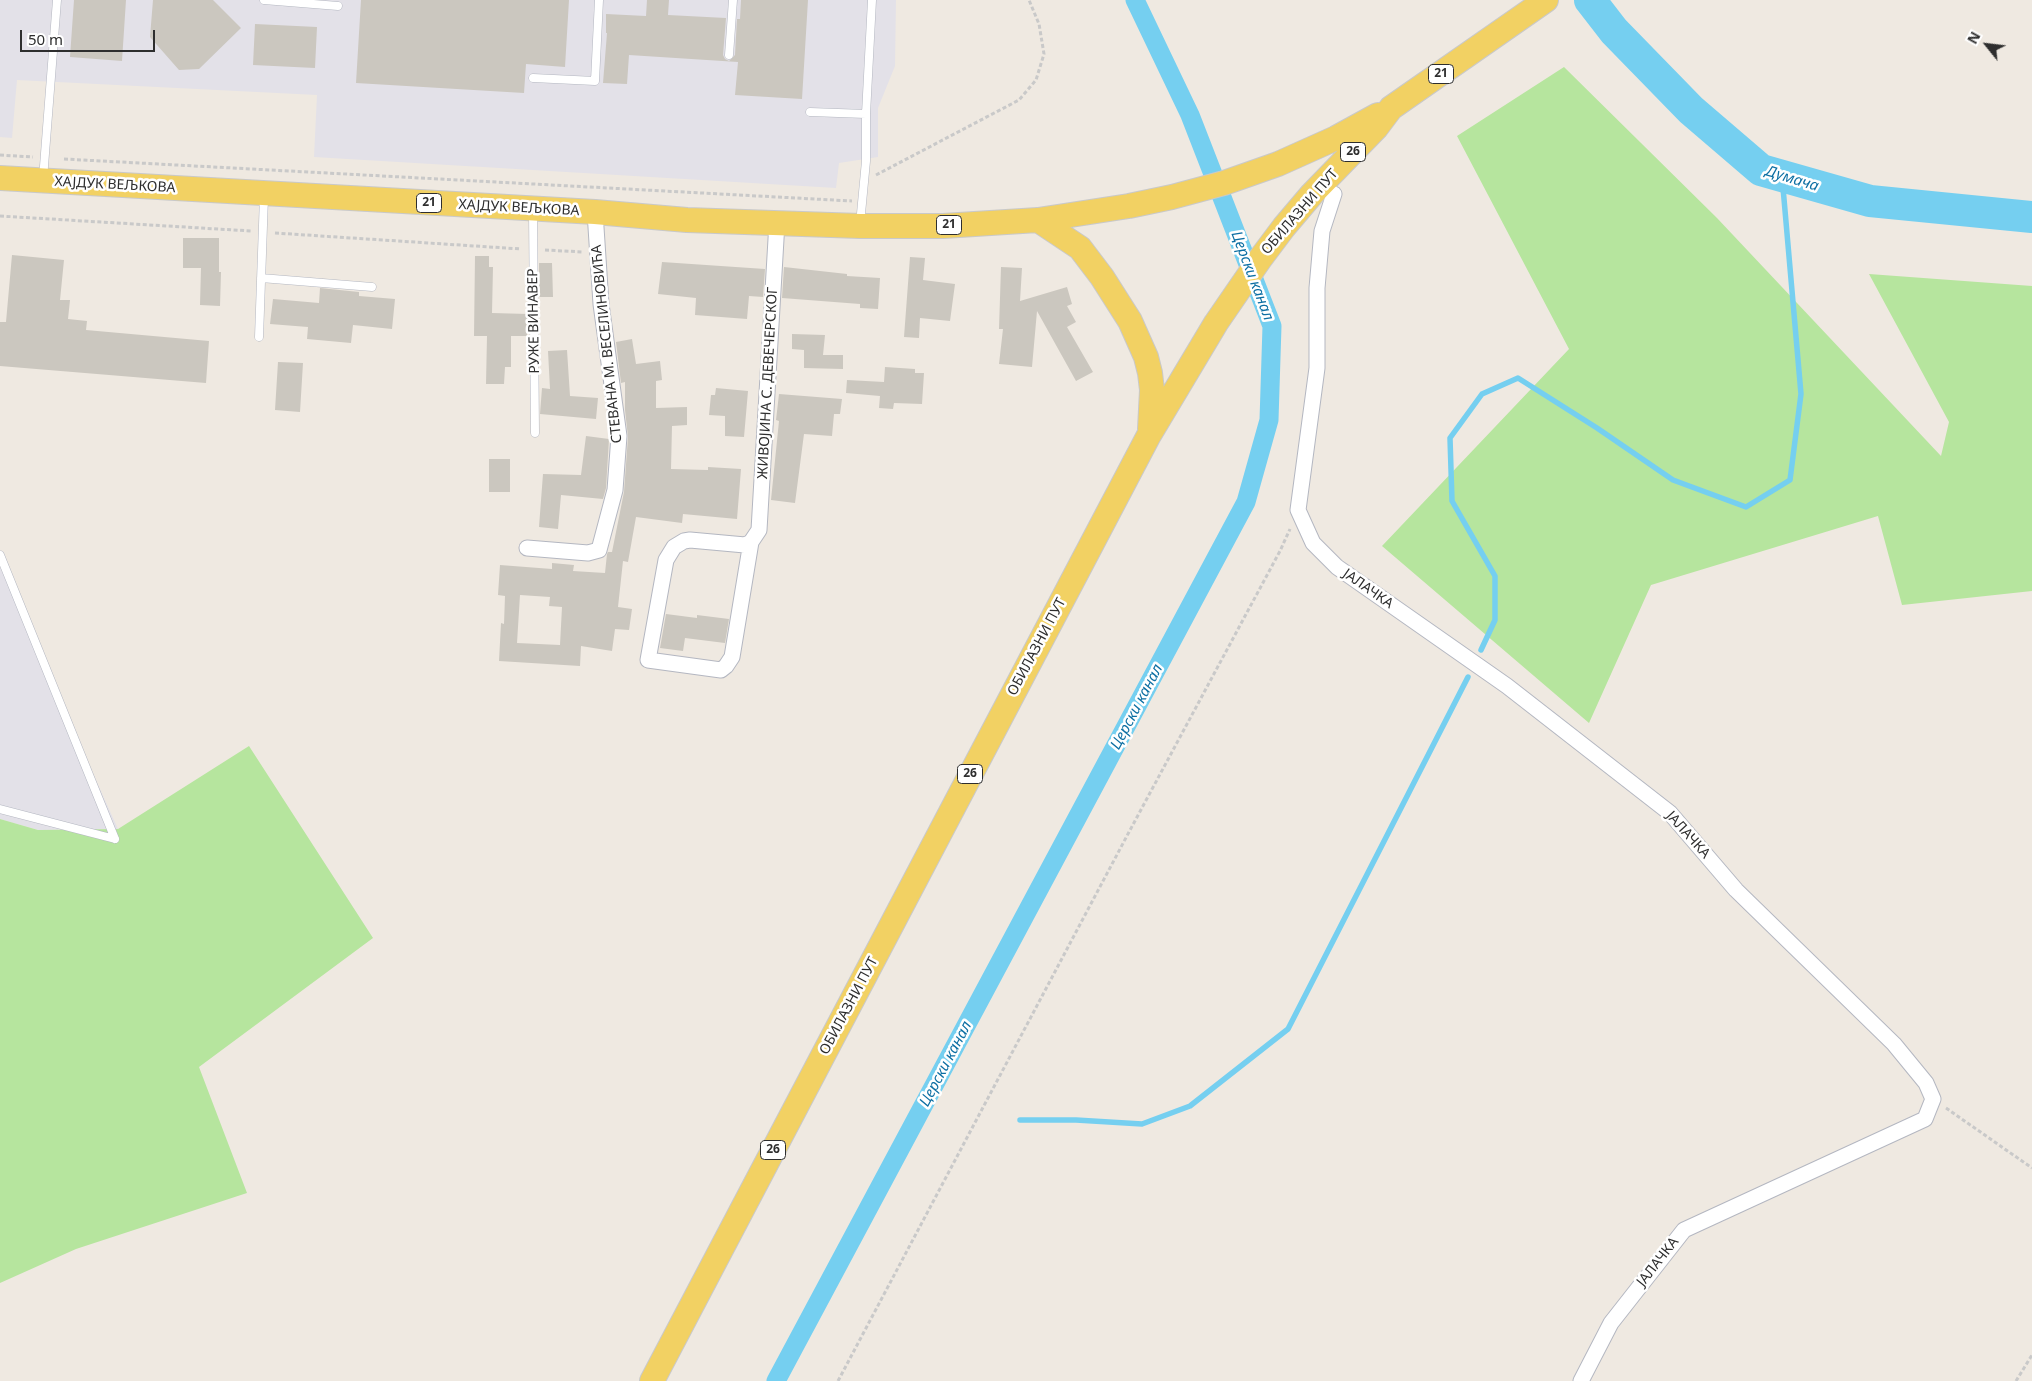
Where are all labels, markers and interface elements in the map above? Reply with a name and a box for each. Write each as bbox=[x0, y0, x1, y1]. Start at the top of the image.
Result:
scale bar bbox=[22, 20, 158, 52]
north arrow bbox=[1962, 20, 2012, 70]
text: N bbox=[1962, 28, 1985, 47]
text: 50 m bbox=[28, 29, 63, 49]
road number: 21 bbox=[1428, 64, 1454, 84]
road number: 26 bbox=[1340, 142, 1366, 162]
water label: Думача bbox=[1763, 162, 1821, 196]
street label: ОБИЛАЗНИ ПУТ bbox=[1258, 166, 1342, 258]
street label: ХАЈДУК ВЕЉКОВА bbox=[54, 173, 176, 197]
road number: 21 bbox=[416, 194, 442, 212]
street label: ХАЈДУК ВЕЉКОВА bbox=[458, 196, 580, 220]
road number: 21 bbox=[936, 216, 962, 234]
water label: Церски канал bbox=[1227, 229, 1277, 323]
street label: СТЕВАНА М. ВЕСЕЛИНОВИЋА bbox=[588, 244, 626, 444]
street label: РУЖЕ ВИНАВЕР bbox=[525, 268, 543, 374]
street label: ЖИВОЈИНА С. ДЕВЕЧЕРСКОГ bbox=[755, 286, 781, 480]
street label: ЈАЛАЧКА bbox=[1340, 566, 1396, 612]
street label: ОБИЛАЗНИ ПУТ bbox=[1004, 595, 1070, 699]
water label: Церски канал bbox=[1107, 661, 1167, 753]
road number: 26 bbox=[958, 764, 982, 784]
street label: ЈАЛАЧКА bbox=[1662, 808, 1714, 862]
street label: ОБИЛАЗНИ ПУТ bbox=[816, 954, 882, 1058]
water label: Церски канал bbox=[916, 1018, 976, 1110]
road number: 26 bbox=[760, 1140, 786, 1160]
street label: ЈАЛАЧКА bbox=[1634, 1234, 1682, 1290]

